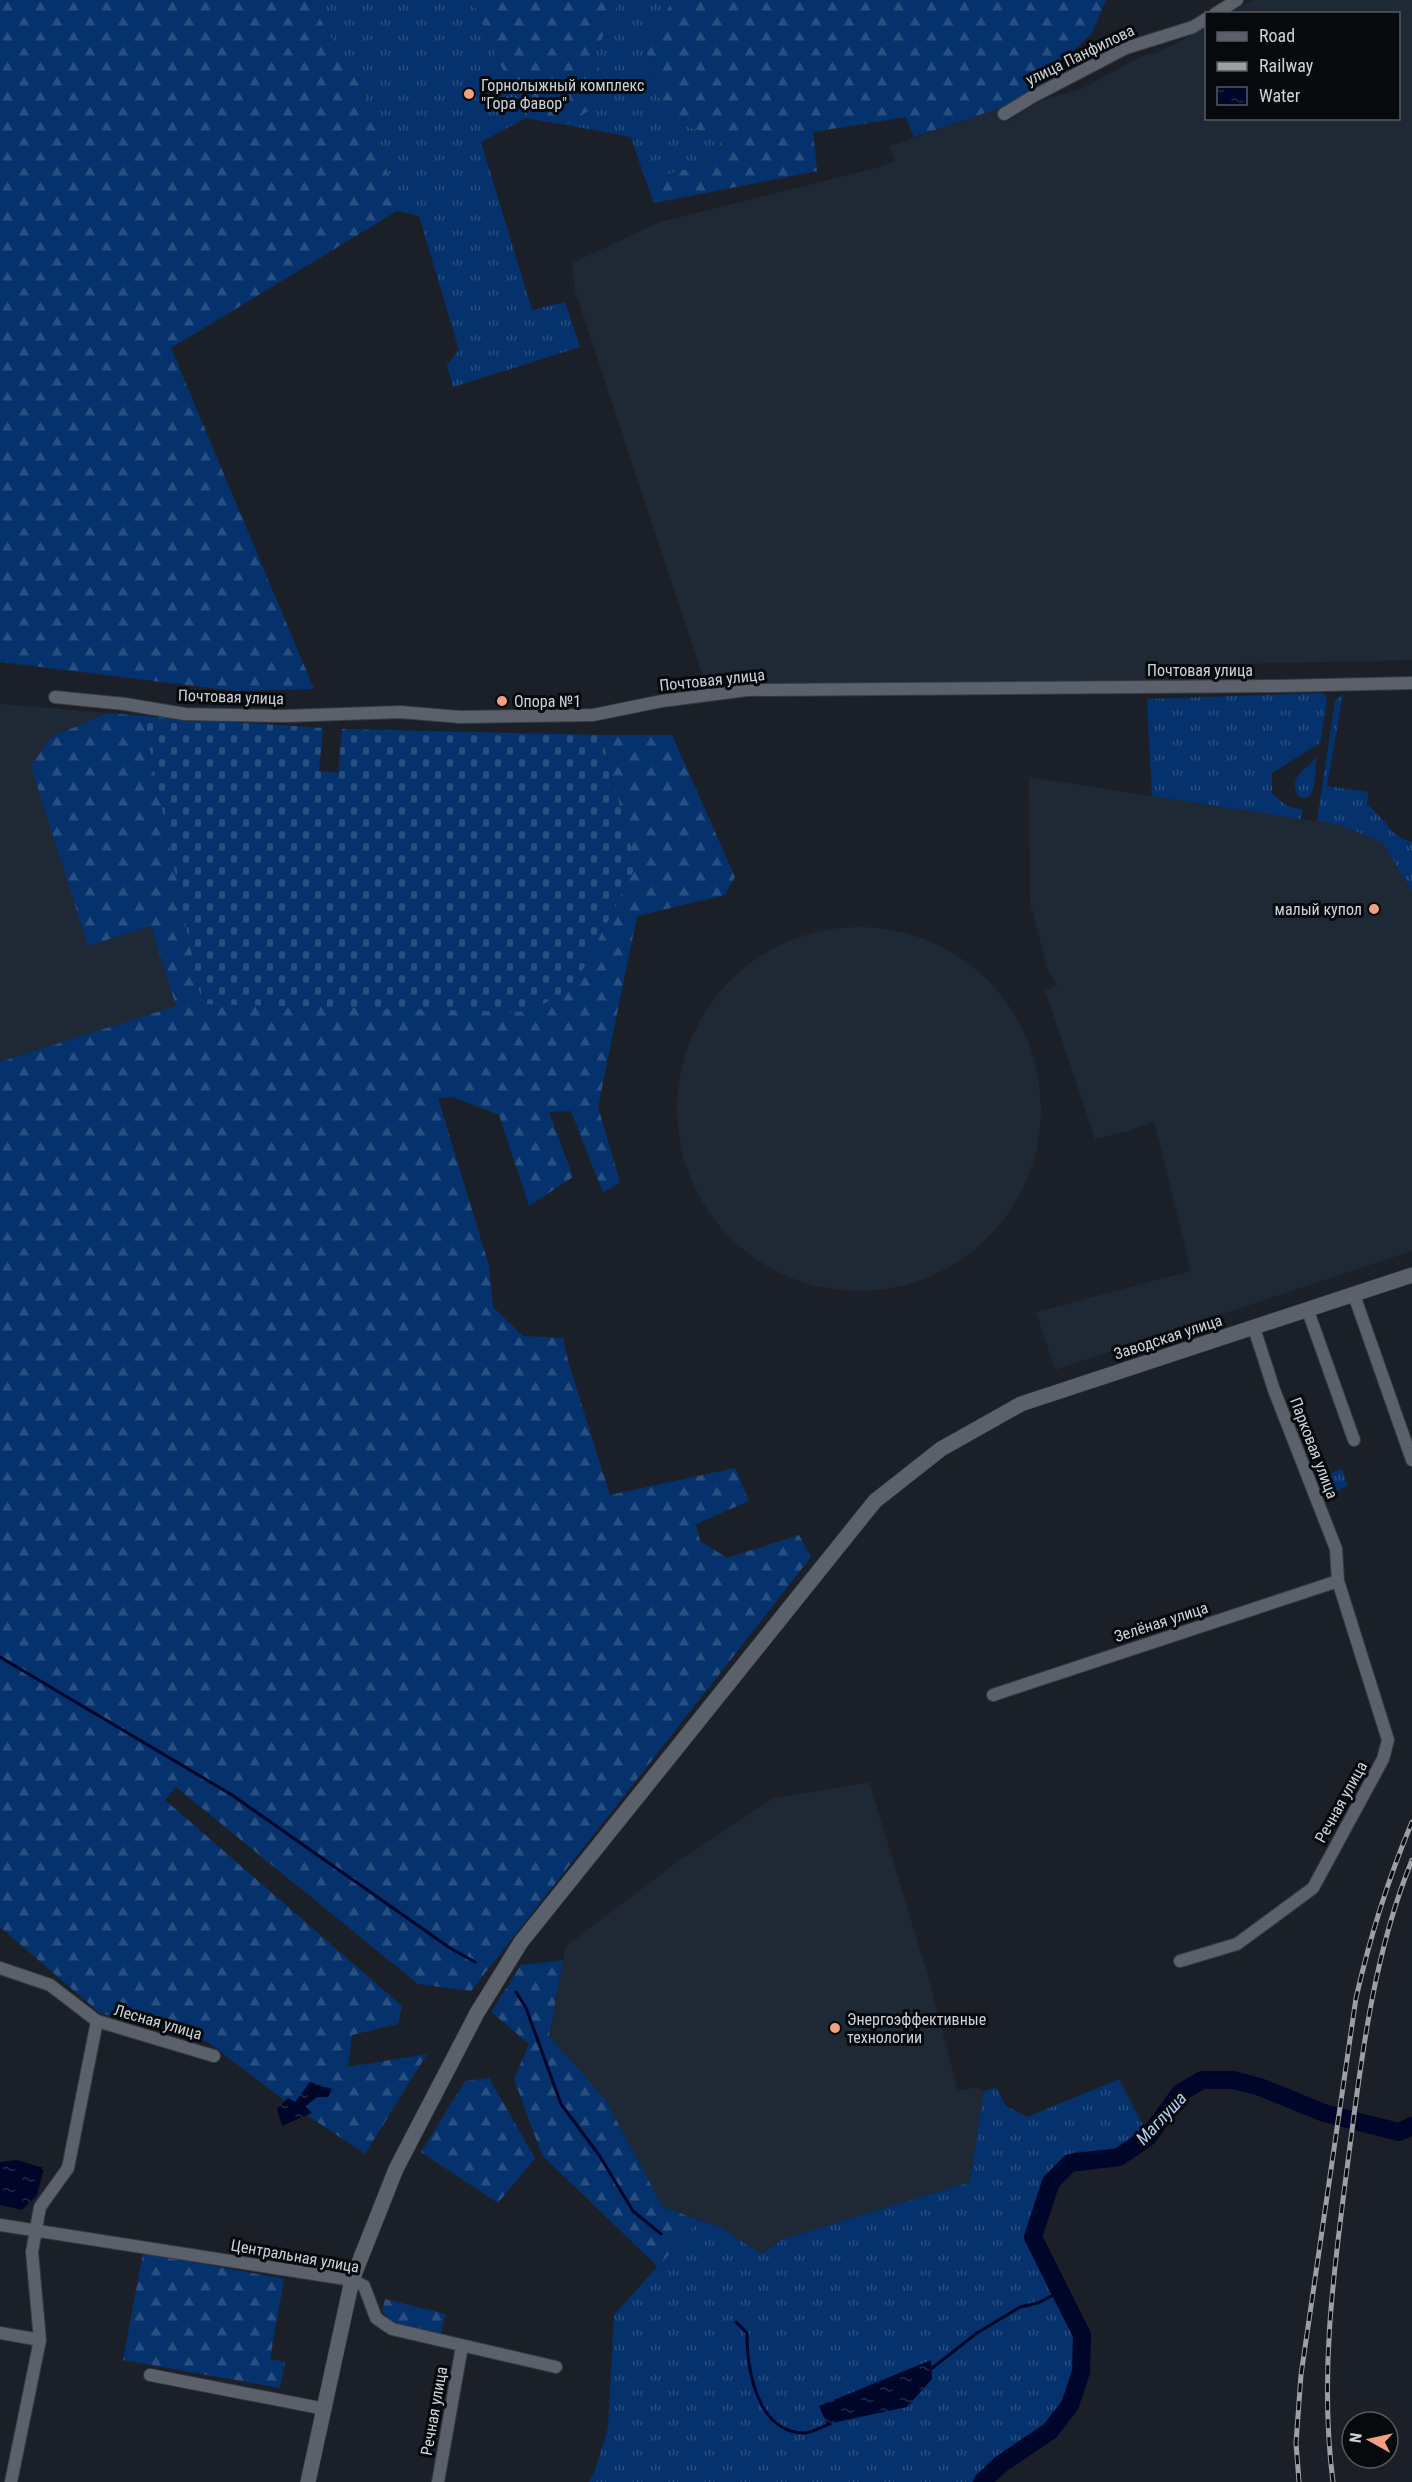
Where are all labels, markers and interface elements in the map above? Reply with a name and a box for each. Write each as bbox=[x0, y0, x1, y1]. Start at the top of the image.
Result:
legend bbox=[1205, 12, 1400, 120]
street label: улица Панфилова bbox=[1023, 21, 1137, 89]
text: Road bbox=[1259, 25, 1295, 46]
text: Railway bbox=[1259, 55, 1314, 76]
place label: Горнолыжный комплекс "Гора Фавор" bbox=[481, 76, 644, 113]
text: Water bbox=[1259, 85, 1301, 106]
marker: Горнолыжный комплекс "Гора Фавор" bbox=[462, 87, 476, 101]
street label: Почтовая улица bbox=[1147, 661, 1253, 680]
street label: Почтовая улица bbox=[658, 665, 766, 695]
street label: Почтовая улица bbox=[178, 686, 284, 708]
place label: Опора №1 bbox=[514, 692, 581, 711]
marker: Опора №1 bbox=[495, 694, 509, 708]
place label: малый купол bbox=[1275, 900, 1362, 919]
marker: малый купол bbox=[1367, 902, 1381, 916]
street label: Заводская улица bbox=[1111, 1311, 1225, 1363]
street label: Парковая улица bbox=[1286, 1395, 1342, 1501]
street label: Зелёная улица bbox=[1112, 1598, 1210, 1646]
street label: Речная улица bbox=[1311, 1758, 1371, 1846]
street label: Лесная улица bbox=[112, 2000, 204, 2044]
place label: Энергоэффективные технологии bbox=[847, 2010, 986, 2047]
marker: Энергоэффективные технологии bbox=[828, 2021, 842, 2035]
water label: Маглуша bbox=[1131, 2087, 1191, 2149]
street label: Центральная улица bbox=[229, 2235, 361, 2277]
street label: Речная улица bbox=[417, 2365, 451, 2457]
north arrow bbox=[1340, 2410, 1400, 2470]
text: N bbox=[1346, 2432, 1366, 2444]

